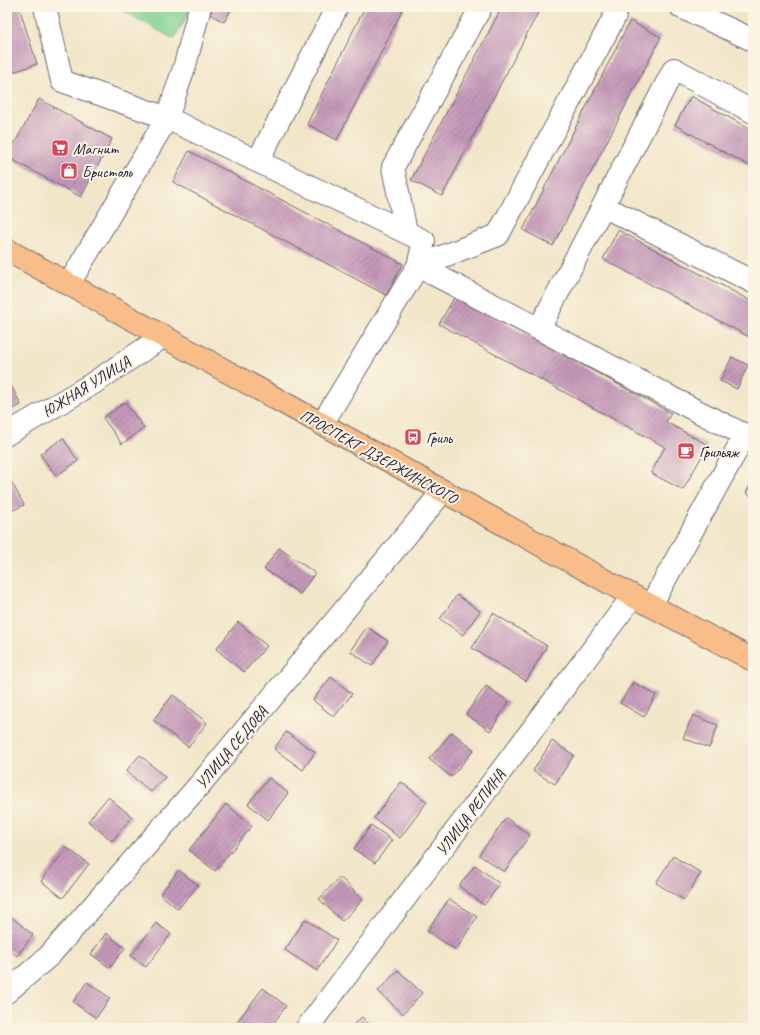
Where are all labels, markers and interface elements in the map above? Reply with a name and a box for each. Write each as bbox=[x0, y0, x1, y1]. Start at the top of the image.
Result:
supermarket icon: Магнит bbox=[50, 138, 70, 158]
place label: Магнит bbox=[73, 139, 120, 159]
shop icon: Бристоль bbox=[59, 161, 79, 181]
place label: Бристоль bbox=[82, 162, 134, 182]
street label: ЮЖНАЯ УЛИЦА bbox=[39, 351, 135, 422]
street label: ПРОСПЕКТ ДЗЕРЖИНСКОГО bbox=[296, 405, 463, 510]
bus stop icon: Гриль bbox=[403, 427, 423, 447]
place label: Гриль bbox=[426, 428, 453, 448]
cafe icon: Грильяж bbox=[676, 441, 696, 461]
place label: Грильяж bbox=[699, 442, 740, 462]
street label: УЛИЦА СЕДОВА bbox=[191, 702, 273, 793]
street label: УЛИЦА РЕПИНА bbox=[432, 765, 510, 860]

